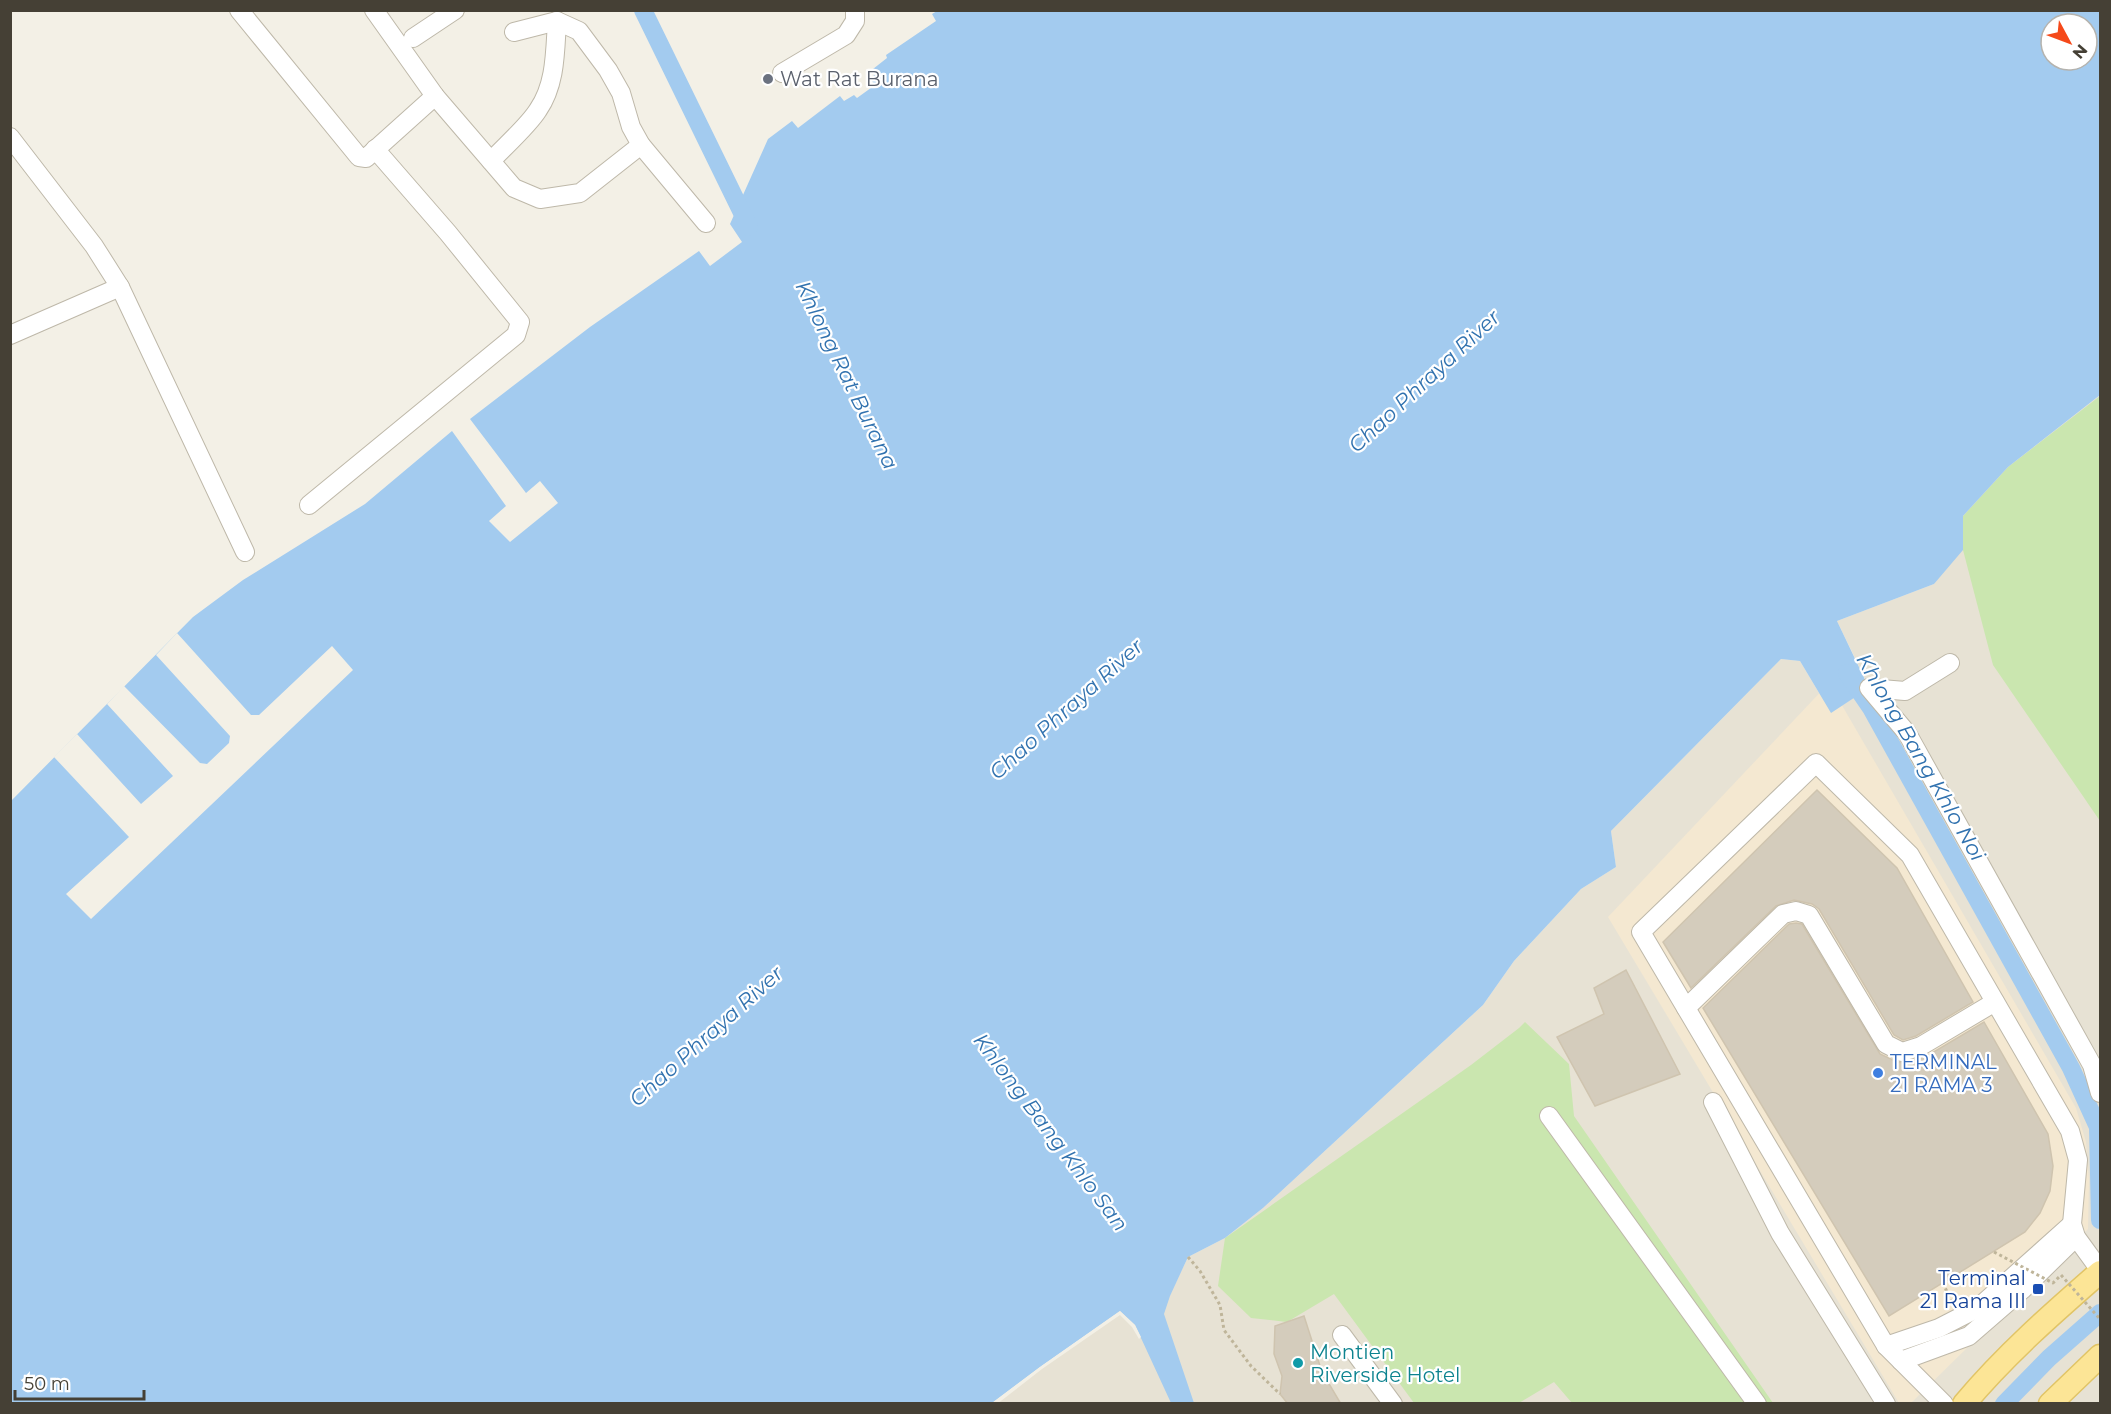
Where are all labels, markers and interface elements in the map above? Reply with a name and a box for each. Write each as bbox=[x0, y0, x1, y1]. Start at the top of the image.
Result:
north arrow bbox=[2039, 12, 2099, 72]
text: N bbox=[2069, 40, 2091, 63]
place label: Wat Rat Burana bbox=[780, 67, 939, 91]
marker: Wat Rat Burana bbox=[761, 72, 775, 86]
water label: Khlong Rat Burana bbox=[791, 277, 903, 473]
water label: Chao Phraya River bbox=[1343, 304, 1505, 458]
water label: Chao Phraya River bbox=[984, 633, 1148, 784]
water label: Khlong Bang Khlo Noi bbox=[1851, 649, 1991, 866]
water label: Chao Phraya River bbox=[624, 960, 788, 1111]
water label: Khlong Bang Khlo San bbox=[969, 1028, 1133, 1236]
place label: TERMINAL 21 RAMA 3 bbox=[1890, 1050, 1997, 1097]
marker: TERMINAL 21 RAMA 3 bbox=[1871, 1066, 1885, 1080]
place label: Terminal 21 Rama III bbox=[1920, 1266, 2026, 1313]
marker: Terminal 21 Rama III bbox=[2031, 1282, 2045, 1296]
place label: Montien Riverside Hotel bbox=[1310, 1340, 1460, 1387]
marker: Montien Riverside Hotel bbox=[1291, 1356, 1305, 1370]
scale bar bbox=[15, 1363, 144, 1401]
text: 50 m bbox=[24, 1373, 70, 1395]

